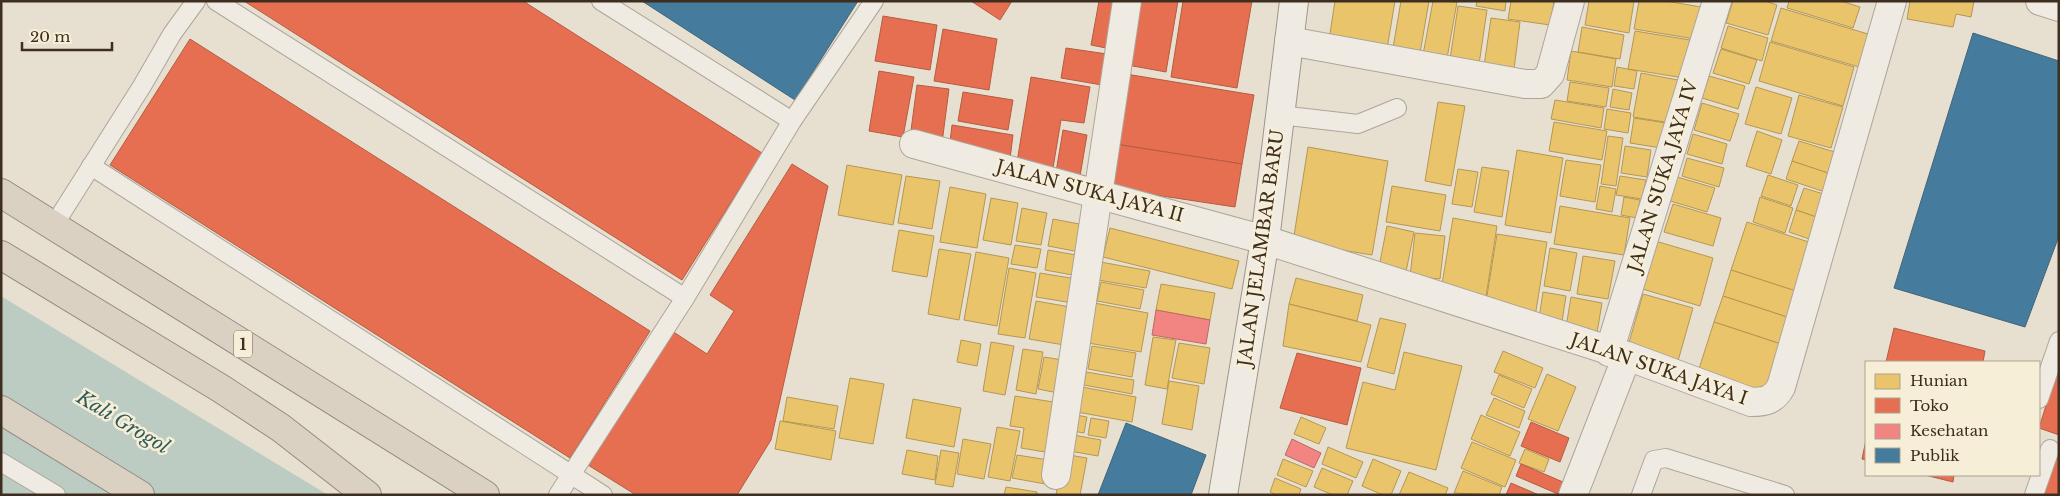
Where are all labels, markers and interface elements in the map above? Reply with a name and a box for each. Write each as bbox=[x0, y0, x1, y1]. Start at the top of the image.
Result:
scale bar bbox=[22, 20, 112, 52]
text: 20 m bbox=[30, 27, 70, 46]
street label: JALAN SUKA JAYA IV bbox=[1623, 76, 1703, 277]
street label: JALAN JELAMBAR BARU bbox=[1233, 128, 1289, 370]
street label: JALAN SUKA JAYA II bbox=[992, 155, 1186, 227]
street label: JALAN SUKA JAYA I bbox=[1566, 328, 1750, 410]
road number: 1 bbox=[234, 330, 252, 358]
legend bbox=[1865, 361, 2040, 476]
text: Hunian bbox=[1910, 371, 1968, 390]
water label: Kali Grogol bbox=[72, 385, 173, 459]
text: Toko bbox=[1910, 396, 1949, 415]
text: Kesehatan bbox=[1910, 421, 1988, 440]
text: Publik bbox=[1910, 446, 1960, 465]

